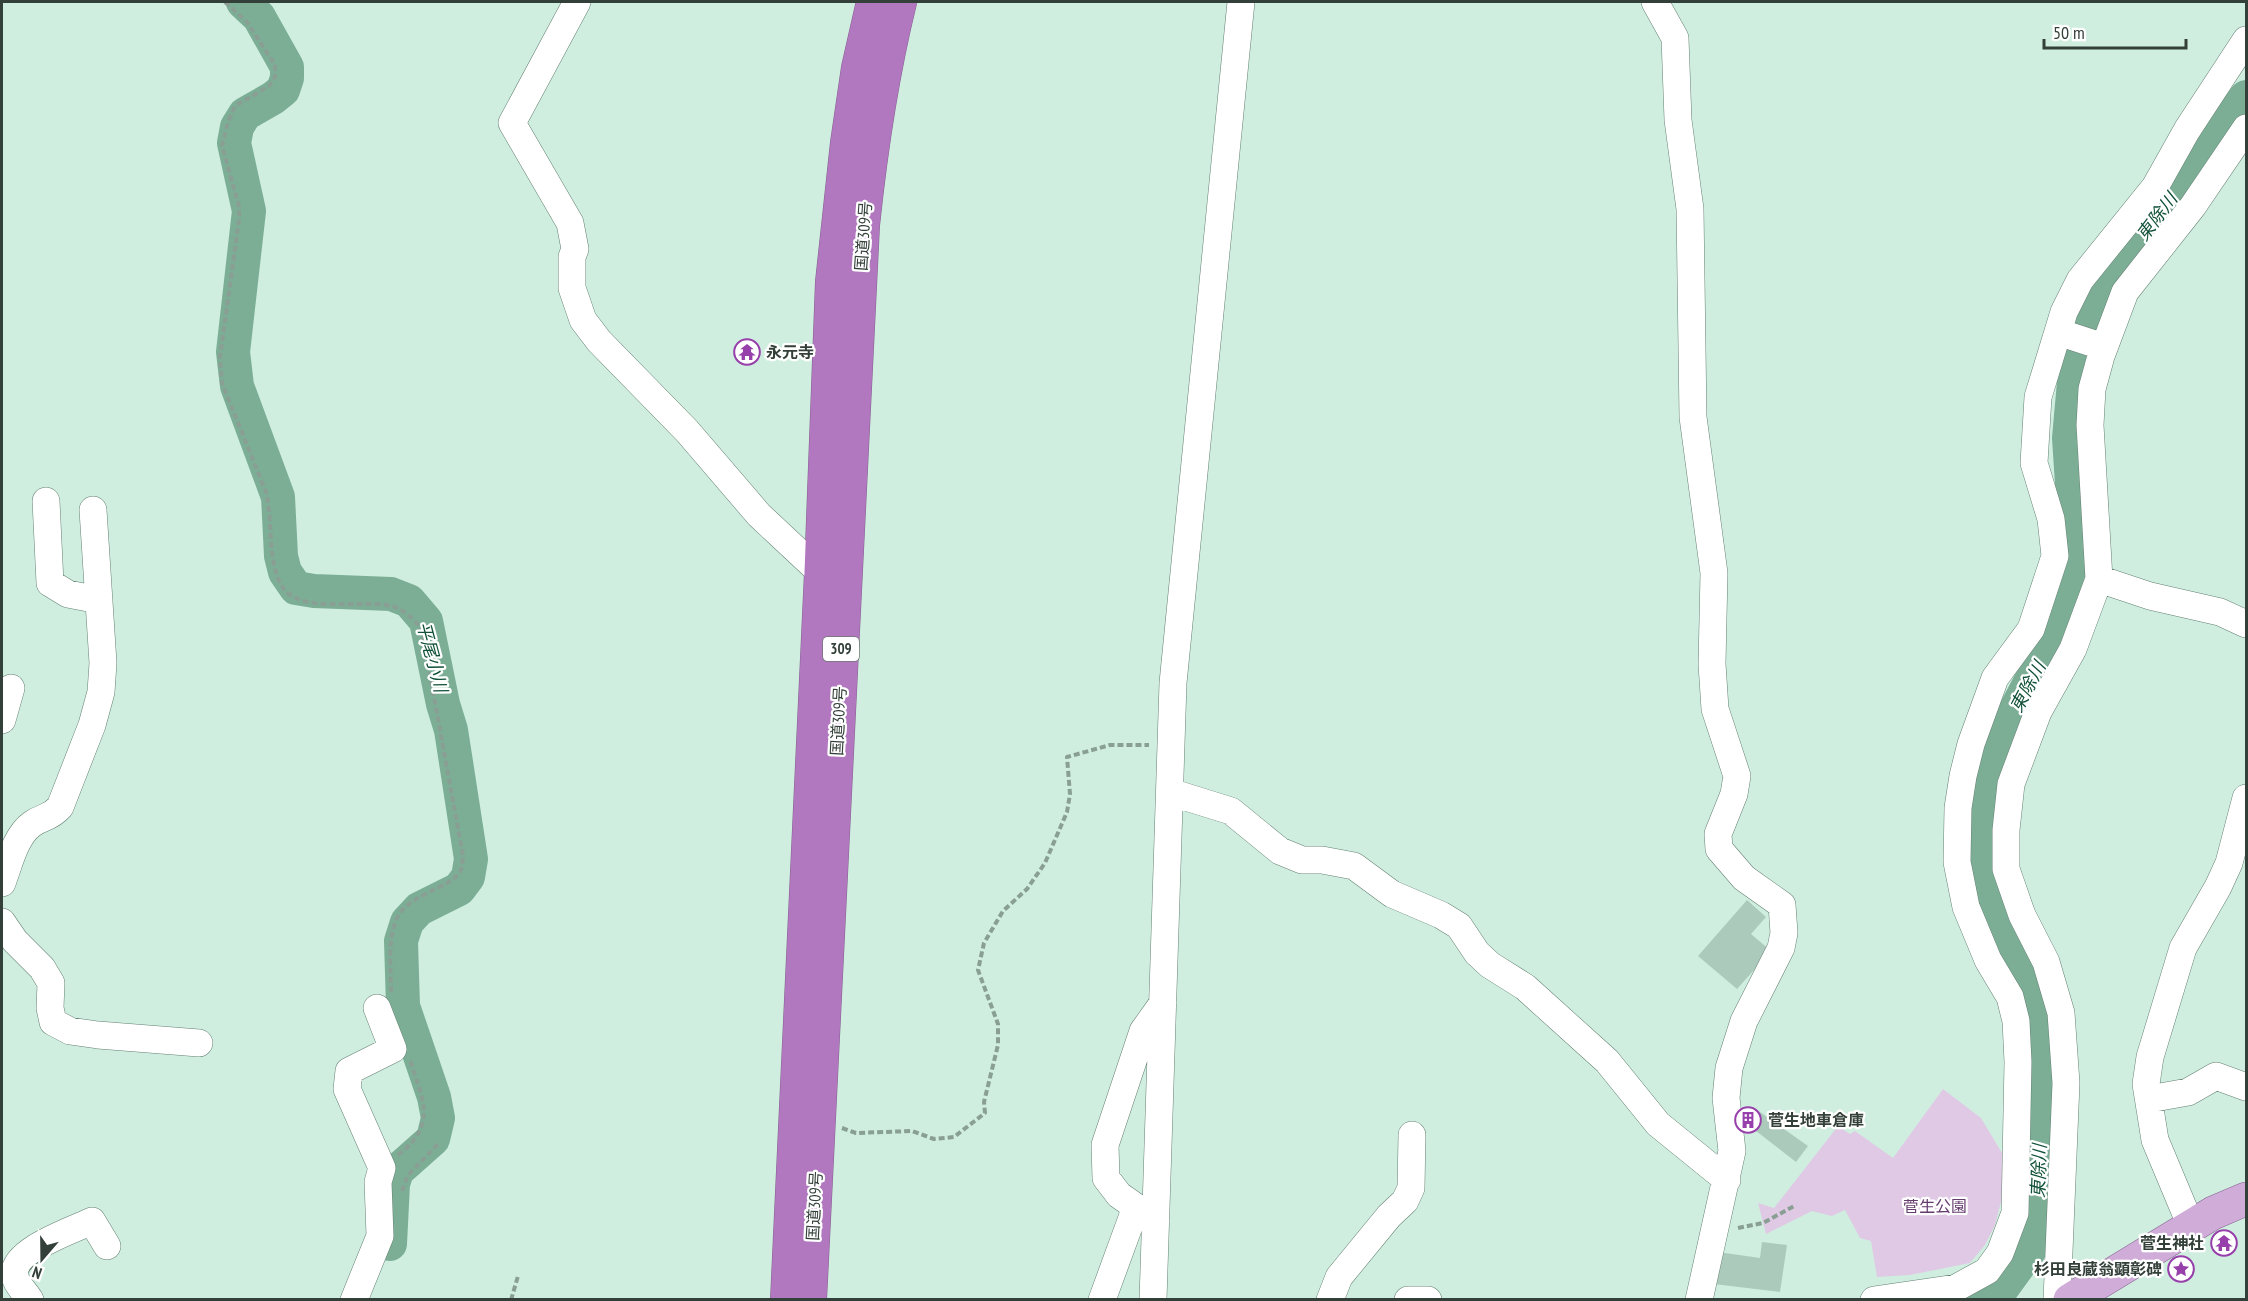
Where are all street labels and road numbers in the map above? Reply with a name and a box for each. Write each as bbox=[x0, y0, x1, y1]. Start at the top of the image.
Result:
street label: 国道309号 bbox=[851, 201, 875, 271]
road number: 309 bbox=[823, 637, 859, 661]
street label: 国道309号 bbox=[826, 686, 850, 756]
street label: 国道309号 bbox=[802, 1171, 826, 1241]

